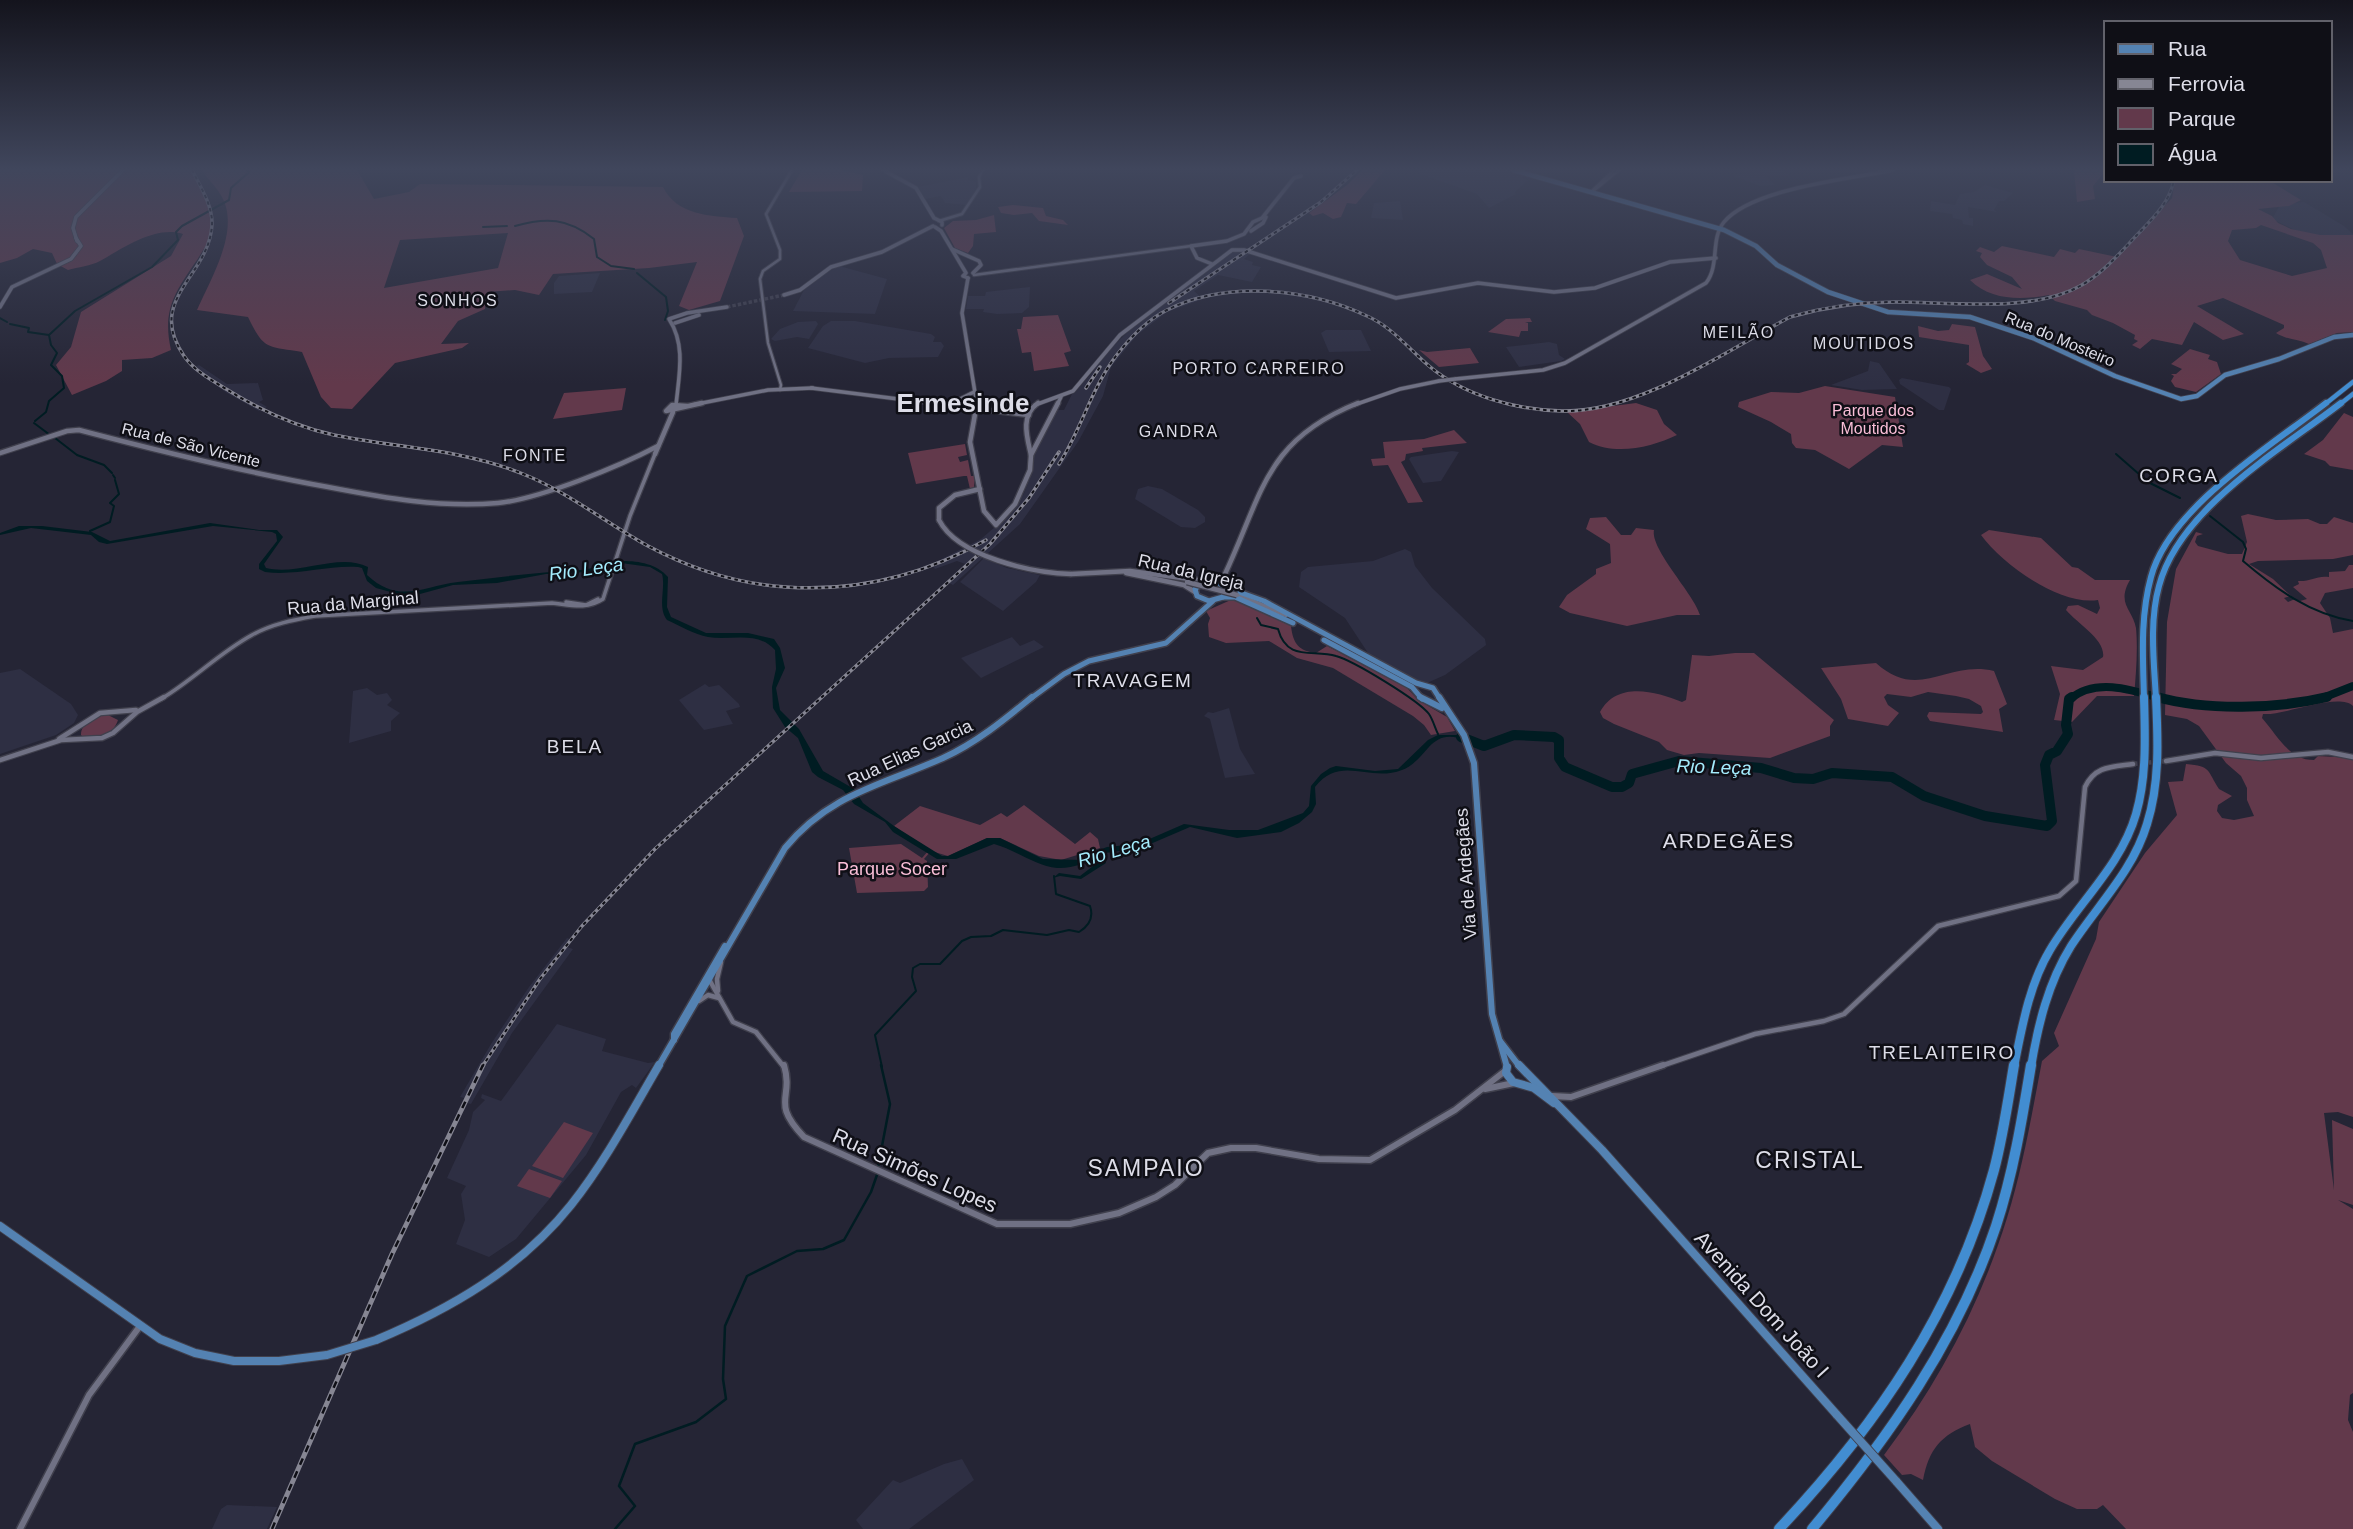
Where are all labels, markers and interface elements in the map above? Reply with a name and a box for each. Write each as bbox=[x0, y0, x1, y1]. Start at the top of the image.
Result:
legend bbox=[2104, 21, 2332, 182]
text: Rua bbox=[2168, 37, 2207, 60]
text: Ferrovia bbox=[2168, 72, 2245, 95]
text: Parque bbox=[2168, 107, 2236, 130]
text: Água bbox=[2168, 142, 2217, 165]
district label: SONHOS bbox=[417, 292, 499, 309]
street label: Rua do Mosteiro bbox=[2003, 308, 2117, 370]
district label: MEILÃO bbox=[1703, 322, 1775, 341]
district label: MOUTIDOS bbox=[1813, 335, 1915, 352]
district label: PORTO CARREIRO bbox=[1172, 360, 1346, 377]
district label: Ermesinde bbox=[897, 388, 1029, 418]
park label: Parque dos Moutidos bbox=[1832, 402, 1914, 437]
street label: Rua de São Vicente bbox=[120, 420, 262, 470]
district label: GANDRA bbox=[1139, 423, 1219, 440]
district label: FONTE bbox=[503, 447, 567, 464]
district label: CORGA bbox=[2139, 465, 2219, 486]
street label: Rua da Igreja bbox=[1136, 550, 1247, 594]
water label: Rio Leça bbox=[547, 553, 625, 585]
street label: Rua da Marginal bbox=[286, 587, 420, 619]
district label: TRAVAGEM bbox=[1073, 670, 1193, 691]
street label: Rua Elias Garcia bbox=[845, 715, 976, 791]
district label: BELA bbox=[547, 736, 603, 757]
water label: Rio Leça bbox=[1676, 755, 1752, 779]
street label: Via de Ardegães bbox=[1451, 808, 1481, 940]
district label: ARDEGÃES bbox=[1663, 829, 1795, 852]
water label: Rio Leça bbox=[1075, 831, 1153, 871]
park label: Parque Socer bbox=[837, 859, 947, 879]
district label: TRELAITEIRO bbox=[1869, 1042, 2015, 1063]
street label: Rua Simões Lopes bbox=[829, 1123, 1001, 1217]
district label: CRISTAL bbox=[1755, 1147, 1865, 1173]
district label: SAMPAIO bbox=[1087, 1155, 1205, 1181]
street label: Avenida Dom João I bbox=[1690, 1226, 1834, 1382]

